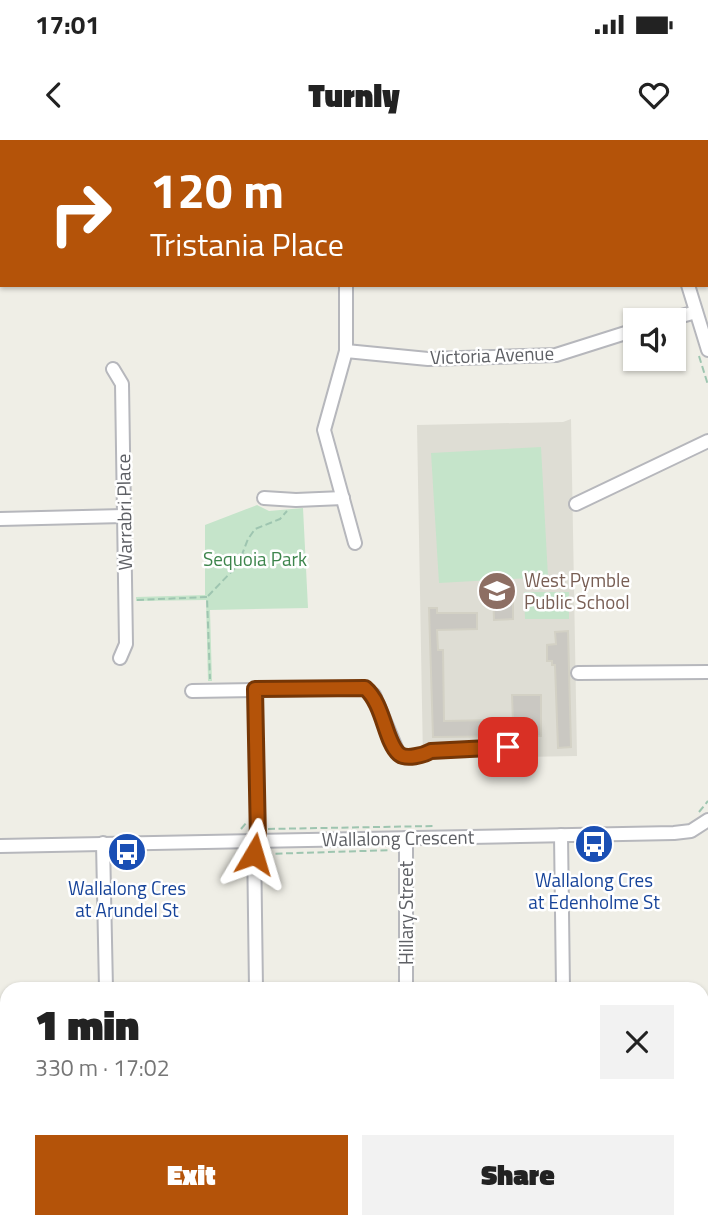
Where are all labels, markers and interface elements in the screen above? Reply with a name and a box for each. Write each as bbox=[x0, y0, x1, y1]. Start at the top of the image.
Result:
text: 17:01 bbox=[35, 5, 100, 44]
text: Turnly bbox=[308, 71, 400, 119]
icon: back bbox=[35, 76, 73, 114]
icon: heart bbox=[635, 76, 673, 114]
text: 120 m bbox=[150, 152, 284, 227]
icon: right bbox=[35, 168, 126, 259]
text: Tristania Place bbox=[150, 220, 344, 268]
map controls bbox=[623, 308, 686, 371]
button: sound bbox=[623, 308, 686, 371]
street label: Victoria Avenue bbox=[429, 338, 554, 371]
street label: Warrabri Place bbox=[108, 453, 139, 571]
park label: Sequoia Park bbox=[203, 544, 307, 573]
place label: West Pymble Public School bbox=[524, 565, 630, 616]
school or university icon: West Pymble Public School bbox=[476, 570, 518, 612]
pin bbox=[478, 717, 538, 777]
icon: arrive bbox=[489, 728, 527, 766]
position arrow bbox=[217, 817, 291, 891]
street label: Wallalong Crescent bbox=[321, 822, 475, 853]
bus stop icon: Wallalong Cres at Edenholme St bbox=[573, 823, 615, 865]
bus stop icon: Wallalong Cres at Arundel St bbox=[106, 831, 148, 873]
street label: Hillary Street bbox=[391, 861, 420, 965]
place label: Wallalong Cres at Edenholme St bbox=[528, 865, 660, 916]
place label: Wallalong Cres at Arundel St bbox=[68, 873, 186, 924]
text: 1 min bbox=[35, 992, 139, 1056]
button: close bbox=[600, 1005, 674, 1079]
text: 330 m · 17:02 bbox=[35, 1050, 170, 1085]
button: Exit bbox=[35, 1135, 348, 1215]
button: Share bbox=[362, 1135, 674, 1215]

